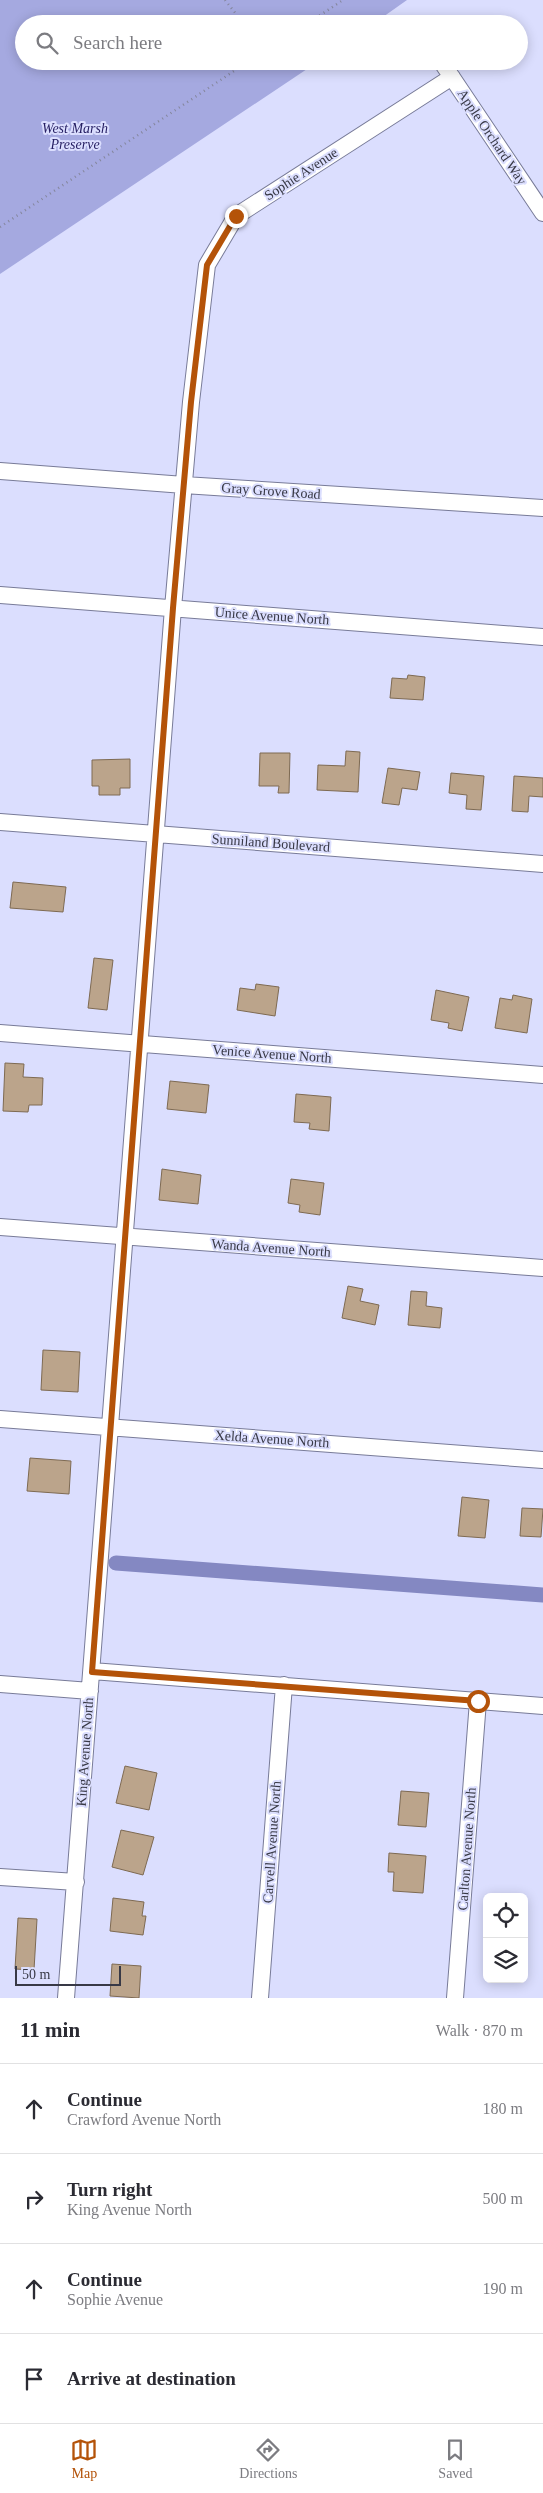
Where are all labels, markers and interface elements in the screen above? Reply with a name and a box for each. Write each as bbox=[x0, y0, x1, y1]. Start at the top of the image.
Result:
search box bbox=[15, 15, 528, 70]
icon: search bbox=[33, 29, 61, 57]
text: Search here bbox=[73, 32, 162, 53]
street label: Apple Orchard Way bbox=[454, 86, 530, 188]
park label: West Marsh Preserve bbox=[42, 121, 108, 152]
street label: Sophie Avenue bbox=[262, 145, 340, 203]
route end bbox=[225, 205, 248, 228]
street label: Gray Grove Road bbox=[221, 480, 321, 502]
street label: Unice Avenue North bbox=[214, 605, 330, 627]
street label: Sunniland Boulevard bbox=[211, 831, 331, 855]
street label: Venice Avenue North bbox=[212, 1042, 332, 1066]
street label: Wanda Avenue North bbox=[211, 1236, 331, 1260]
street label: Xelda Avenue North bbox=[214, 1428, 330, 1450]
route start bbox=[467, 1690, 490, 1713]
street label: King Avenue North bbox=[74, 1697, 96, 1807]
street label: Carvell Avenue North bbox=[260, 1780, 284, 1904]
street label: Carlton Avenue North bbox=[455, 1787, 479, 1911]
map controls bbox=[483, 1893, 528, 1983]
button: locate bbox=[483, 1893, 528, 1938]
button: layers bbox=[483, 1938, 528, 1983]
scale bar bbox=[15, 1963, 121, 1986]
text: 50 m bbox=[22, 1967, 50, 1982]
text: 11 min bbox=[20, 2018, 80, 2042]
text: Walk · 870 m bbox=[436, 2022, 523, 2039]
text: Continue bbox=[67, 2089, 142, 2110]
icon: ahead bbox=[20, 2095, 48, 2123]
text: 180 m bbox=[483, 2100, 523, 2117]
text: Crawford Avenue North bbox=[67, 2111, 221, 2128]
text: Turn right bbox=[67, 2179, 152, 2200]
icon: right bbox=[20, 2185, 48, 2213]
text: 500 m bbox=[483, 2190, 523, 2207]
text: King Avenue North bbox=[67, 2201, 192, 2218]
text: Continue bbox=[67, 2269, 142, 2290]
icon: ahead bbox=[20, 2275, 48, 2303]
text: 190 m bbox=[483, 2280, 523, 2297]
text: Sophie Avenue bbox=[67, 2291, 163, 2308]
icon: arrive bbox=[20, 2365, 48, 2393]
text: Arrive at destination bbox=[67, 2368, 236, 2389]
tab: Map bbox=[70, 2436, 98, 2482]
tab: Directions bbox=[239, 2436, 298, 2482]
tab: Saved bbox=[438, 2436, 473, 2482]

